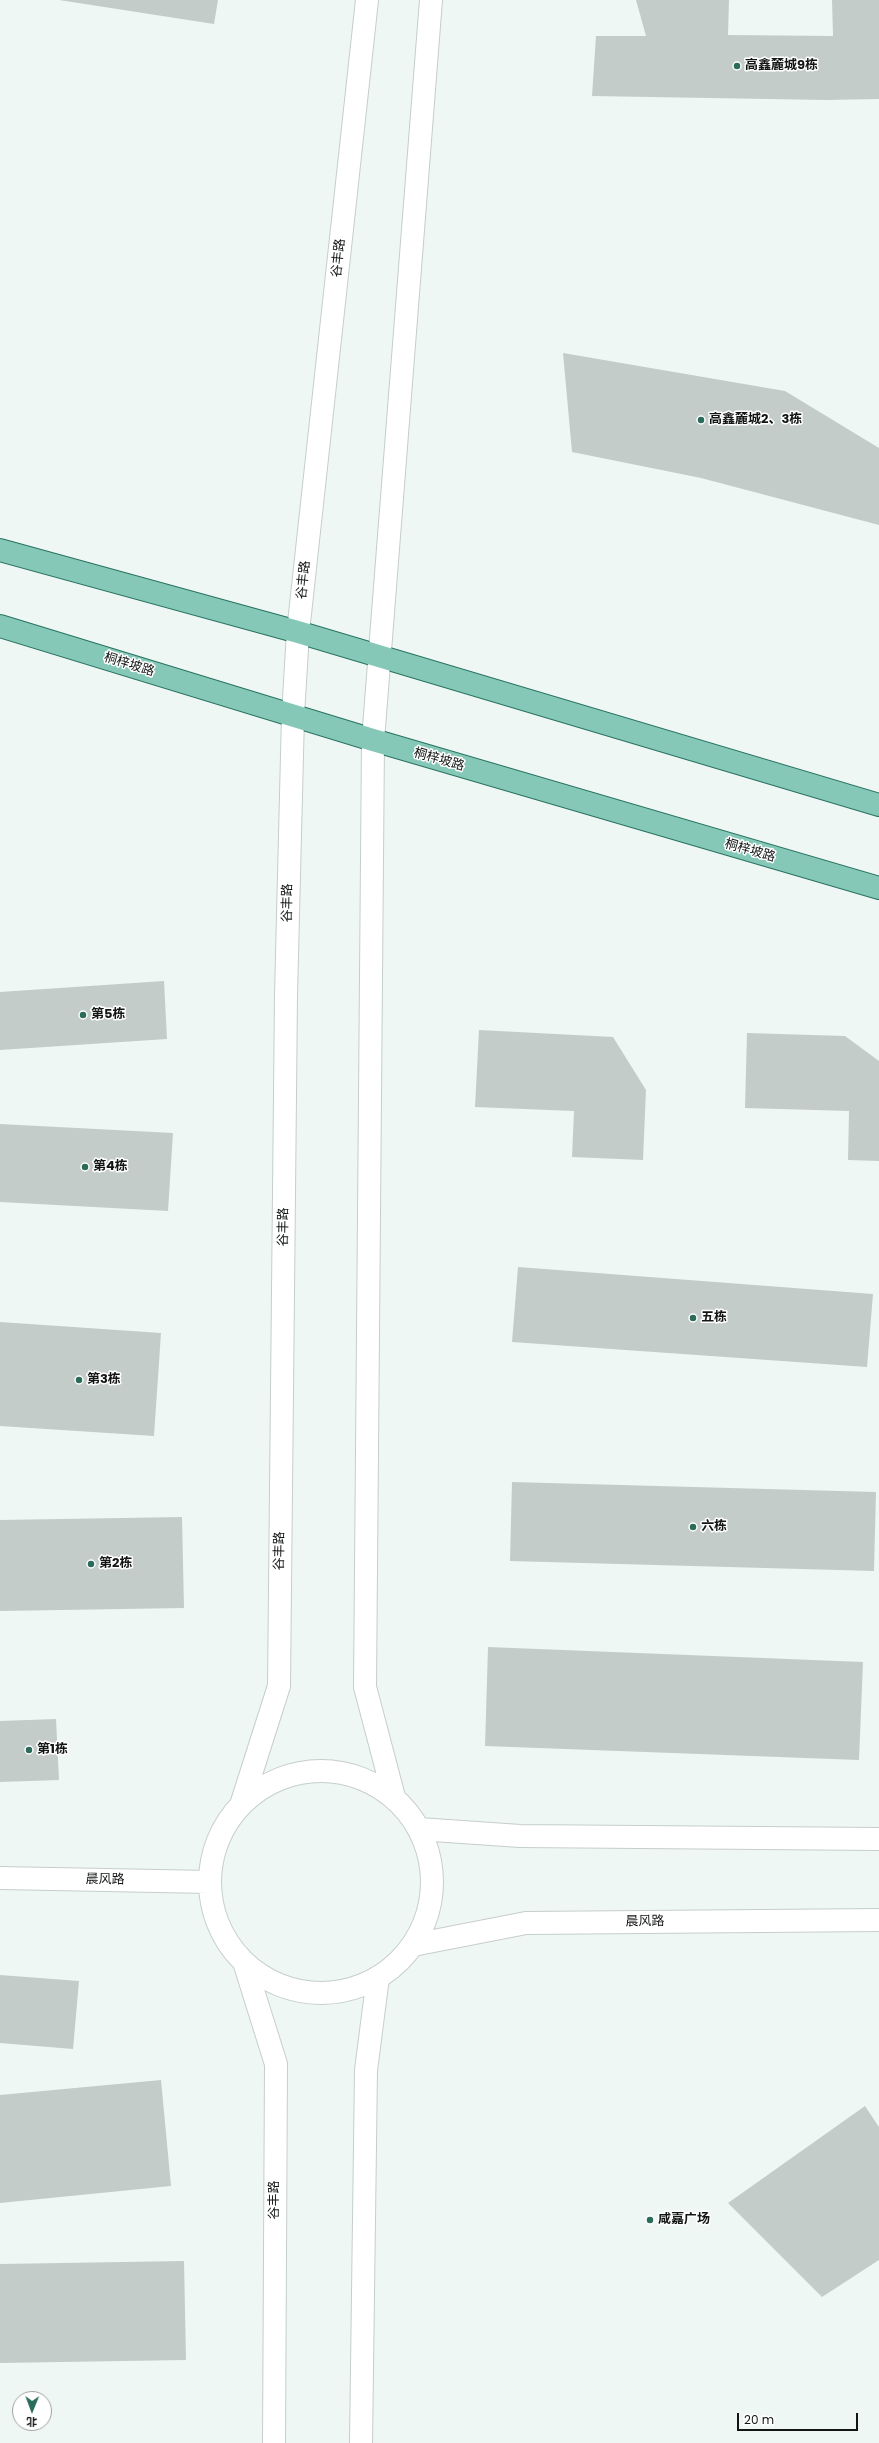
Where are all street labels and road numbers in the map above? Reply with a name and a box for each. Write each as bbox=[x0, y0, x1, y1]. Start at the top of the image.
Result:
street label: 谷丰路 bbox=[329, 238, 349, 278]
street label: 谷丰路 bbox=[294, 560, 314, 600]
street label: 桐梓坡路 bbox=[102, 650, 156, 680]
street label: 桐梓坡路 bbox=[412, 745, 466, 775]
street label: 桐梓坡路 bbox=[723, 836, 777, 866]
street label: 谷丰路 bbox=[280, 883, 296, 923]
street label: 谷丰路 bbox=[276, 1207, 292, 1247]
street label: 谷丰路 bbox=[272, 1531, 288, 1571]
street label: 晨风路 bbox=[85, 1872, 125, 1888]
street label: 晨风路 bbox=[625, 1914, 665, 1930]
street label: 谷丰路 bbox=[267, 2181, 283, 2219]

